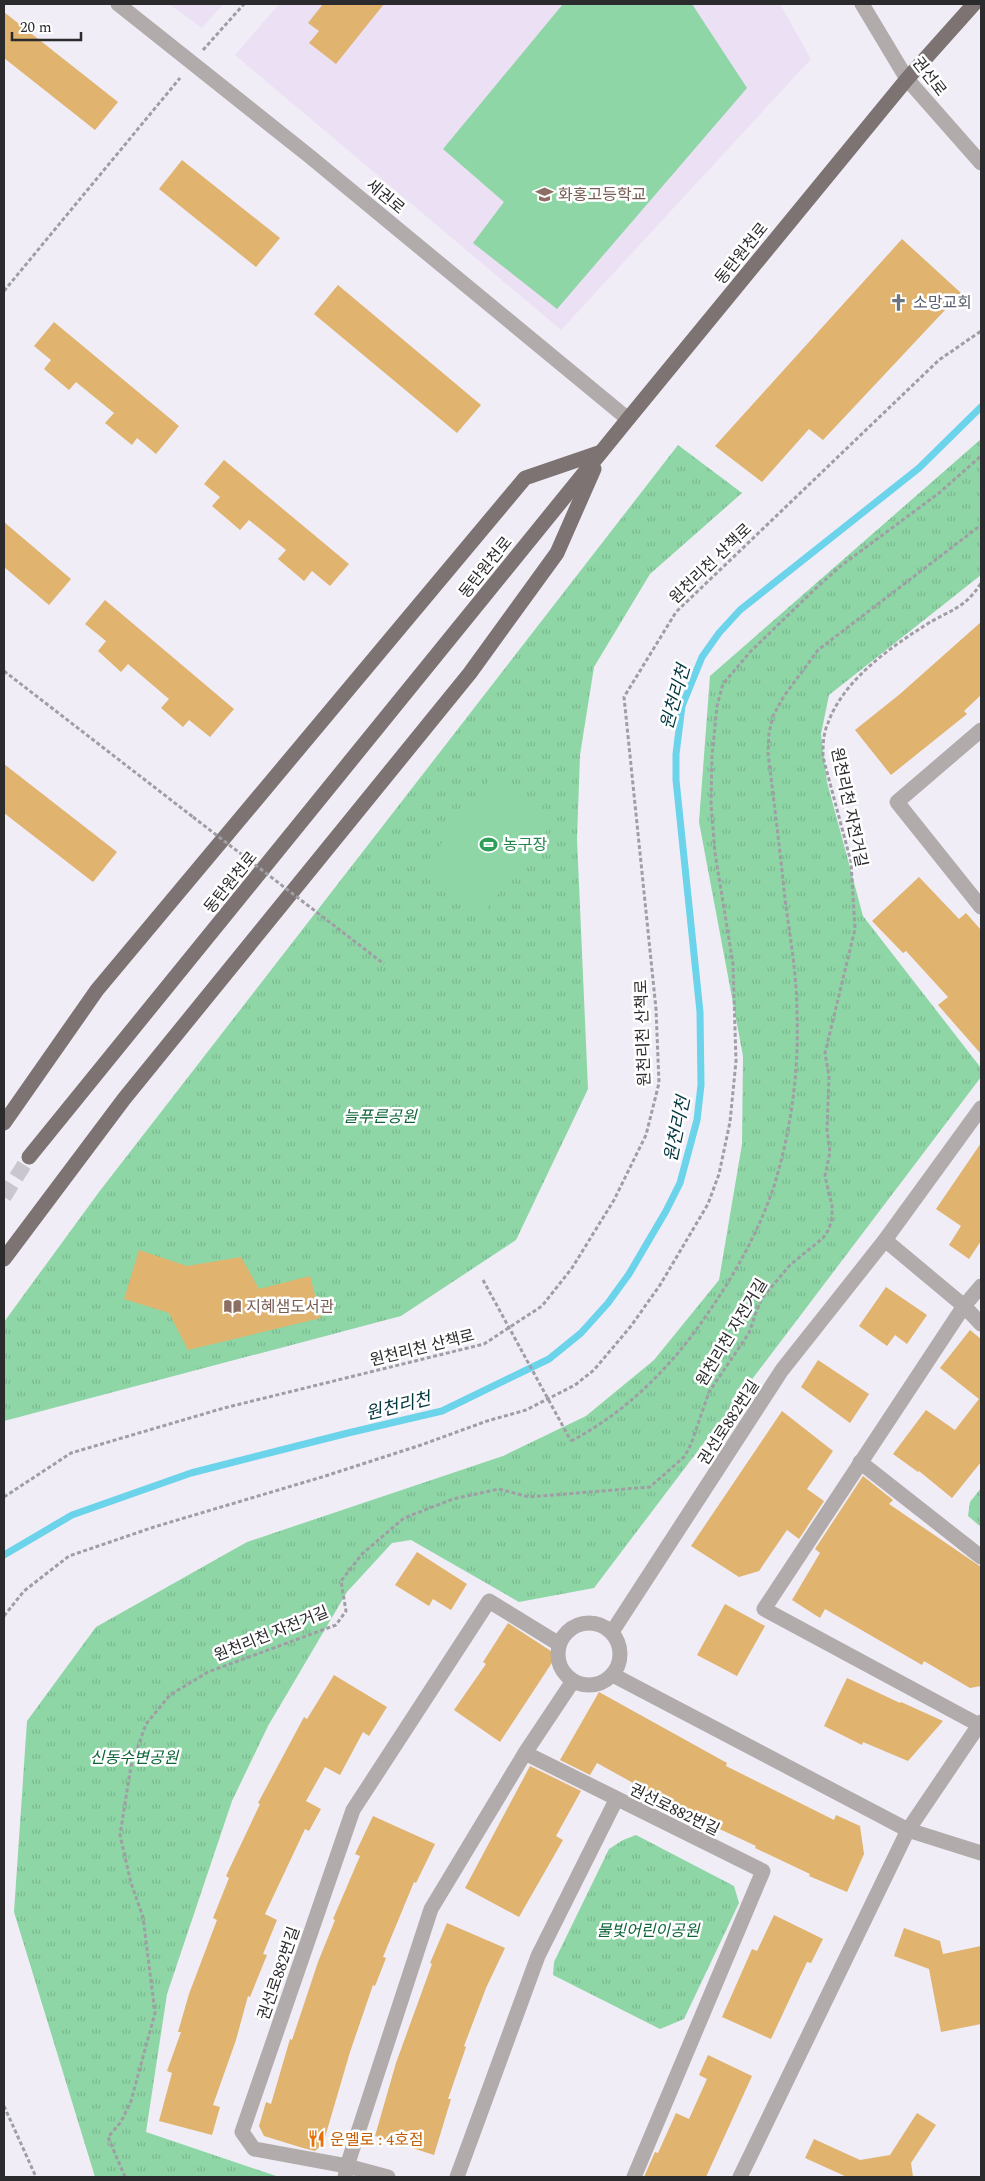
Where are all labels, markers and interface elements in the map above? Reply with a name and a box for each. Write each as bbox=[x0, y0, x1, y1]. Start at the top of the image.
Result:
scale bar bbox=[12, 10, 81, 42]
text: 20 m bbox=[20, 16, 52, 39]
street label: 권선로 bbox=[906, 52, 952, 102]
street label: 세권로 bbox=[361, 173, 410, 220]
place label: 화홍고등학교 bbox=[558, 183, 646, 207]
school or university icon: 화홍고등학교 bbox=[534, 184, 554, 204]
street label: 동탄원천로 bbox=[709, 217, 774, 290]
place label: 소망교회 bbox=[913, 291, 972, 315]
church icon: 소망교회 bbox=[889, 292, 909, 312]
street label: 원천리천 산책로 bbox=[664, 518, 758, 610]
street label: 동탄원천로 bbox=[453, 531, 518, 604]
water label: 원천리천 bbox=[653, 659, 698, 733]
street label: 원천리천 자전거길 bbox=[825, 745, 873, 869]
place label: 농구장 bbox=[503, 833, 547, 857]
sports icon: 농구장 bbox=[479, 834, 499, 854]
street label: 동탄원천로 bbox=[198, 846, 263, 919]
street label: 원천리천 산책로 bbox=[629, 979, 657, 1087]
water label: 원천리천 bbox=[657, 1092, 698, 1164]
park label: 늘푸른공원 bbox=[343, 1105, 418, 1129]
street label: 원천리천 자전거길 bbox=[690, 1274, 774, 1391]
place label: 지혜샘도서관 bbox=[246, 1295, 335, 1319]
library icon: 지혜샘도서관 bbox=[222, 1296, 242, 1316]
street label: 원천리천 산책로 bbox=[367, 1323, 477, 1373]
street label: 권선로882번길 bbox=[692, 1375, 765, 1470]
water label: 원천리천 bbox=[363, 1385, 436, 1428]
street label: 원천리천 자전거길 bbox=[210, 1600, 332, 1668]
park label: 신동수변공원 bbox=[90, 1746, 179, 1770]
street label: 권선로882번길 bbox=[625, 1778, 724, 1842]
park label: 물빛어린이공원 bbox=[596, 1919, 701, 1943]
street label: 권선로882번길 bbox=[252, 1923, 306, 2023]
place label: 운멜로 : 4호점 bbox=[330, 2128, 424, 2152]
restaurant icon: 운멜로 : 4호점 bbox=[306, 2129, 326, 2149]

